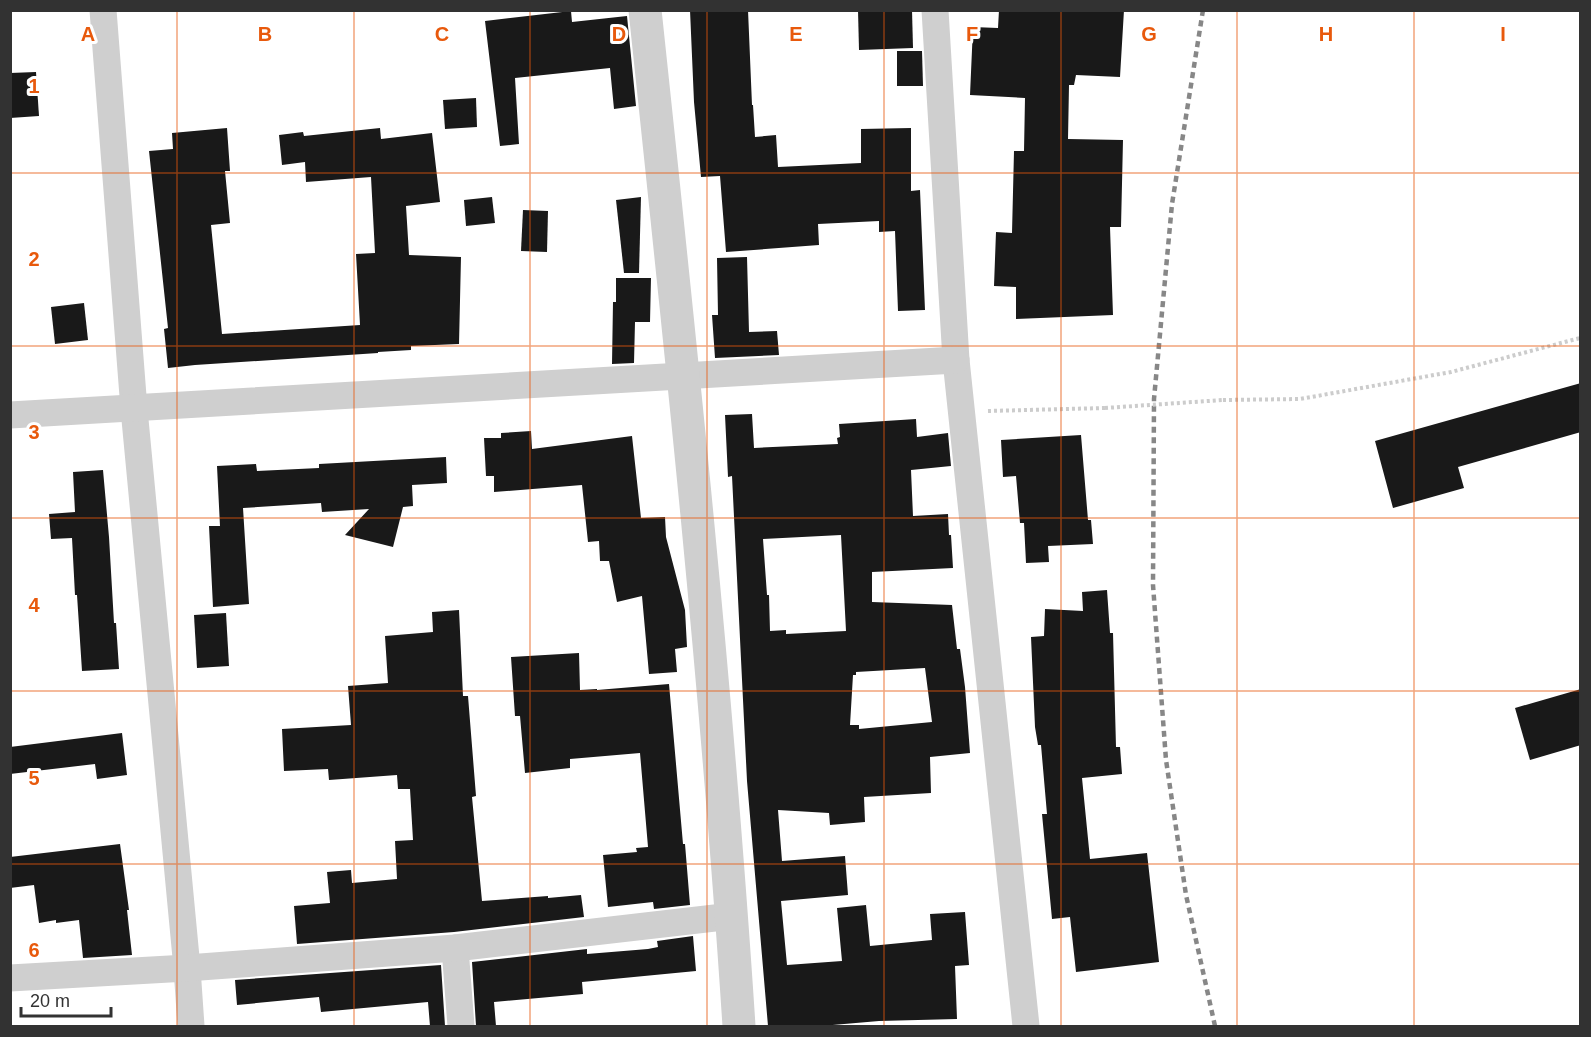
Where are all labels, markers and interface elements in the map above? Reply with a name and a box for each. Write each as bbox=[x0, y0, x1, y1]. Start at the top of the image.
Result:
text: A bbox=[81, 23, 95, 45]
text: B bbox=[258, 23, 272, 45]
text: C bbox=[435, 23, 449, 45]
text: D bbox=[612, 23, 626, 45]
text: E bbox=[789, 23, 803, 45]
text: F bbox=[966, 23, 978, 45]
text: G bbox=[1141, 23, 1157, 45]
text: H bbox=[1319, 23, 1333, 45]
text: I bbox=[1500, 23, 1506, 45]
text: 1 bbox=[28, 75, 40, 97]
text: 2 bbox=[28, 248, 40, 270]
text: 3 bbox=[28, 421, 40, 443]
text: 4 bbox=[28, 594, 40, 616]
text: 5 bbox=[28, 767, 40, 789]
text: 6 bbox=[28, 939, 40, 961]
scale bar bbox=[21, 980, 111, 1018]
text: 20 m bbox=[30, 991, 70, 1011]

